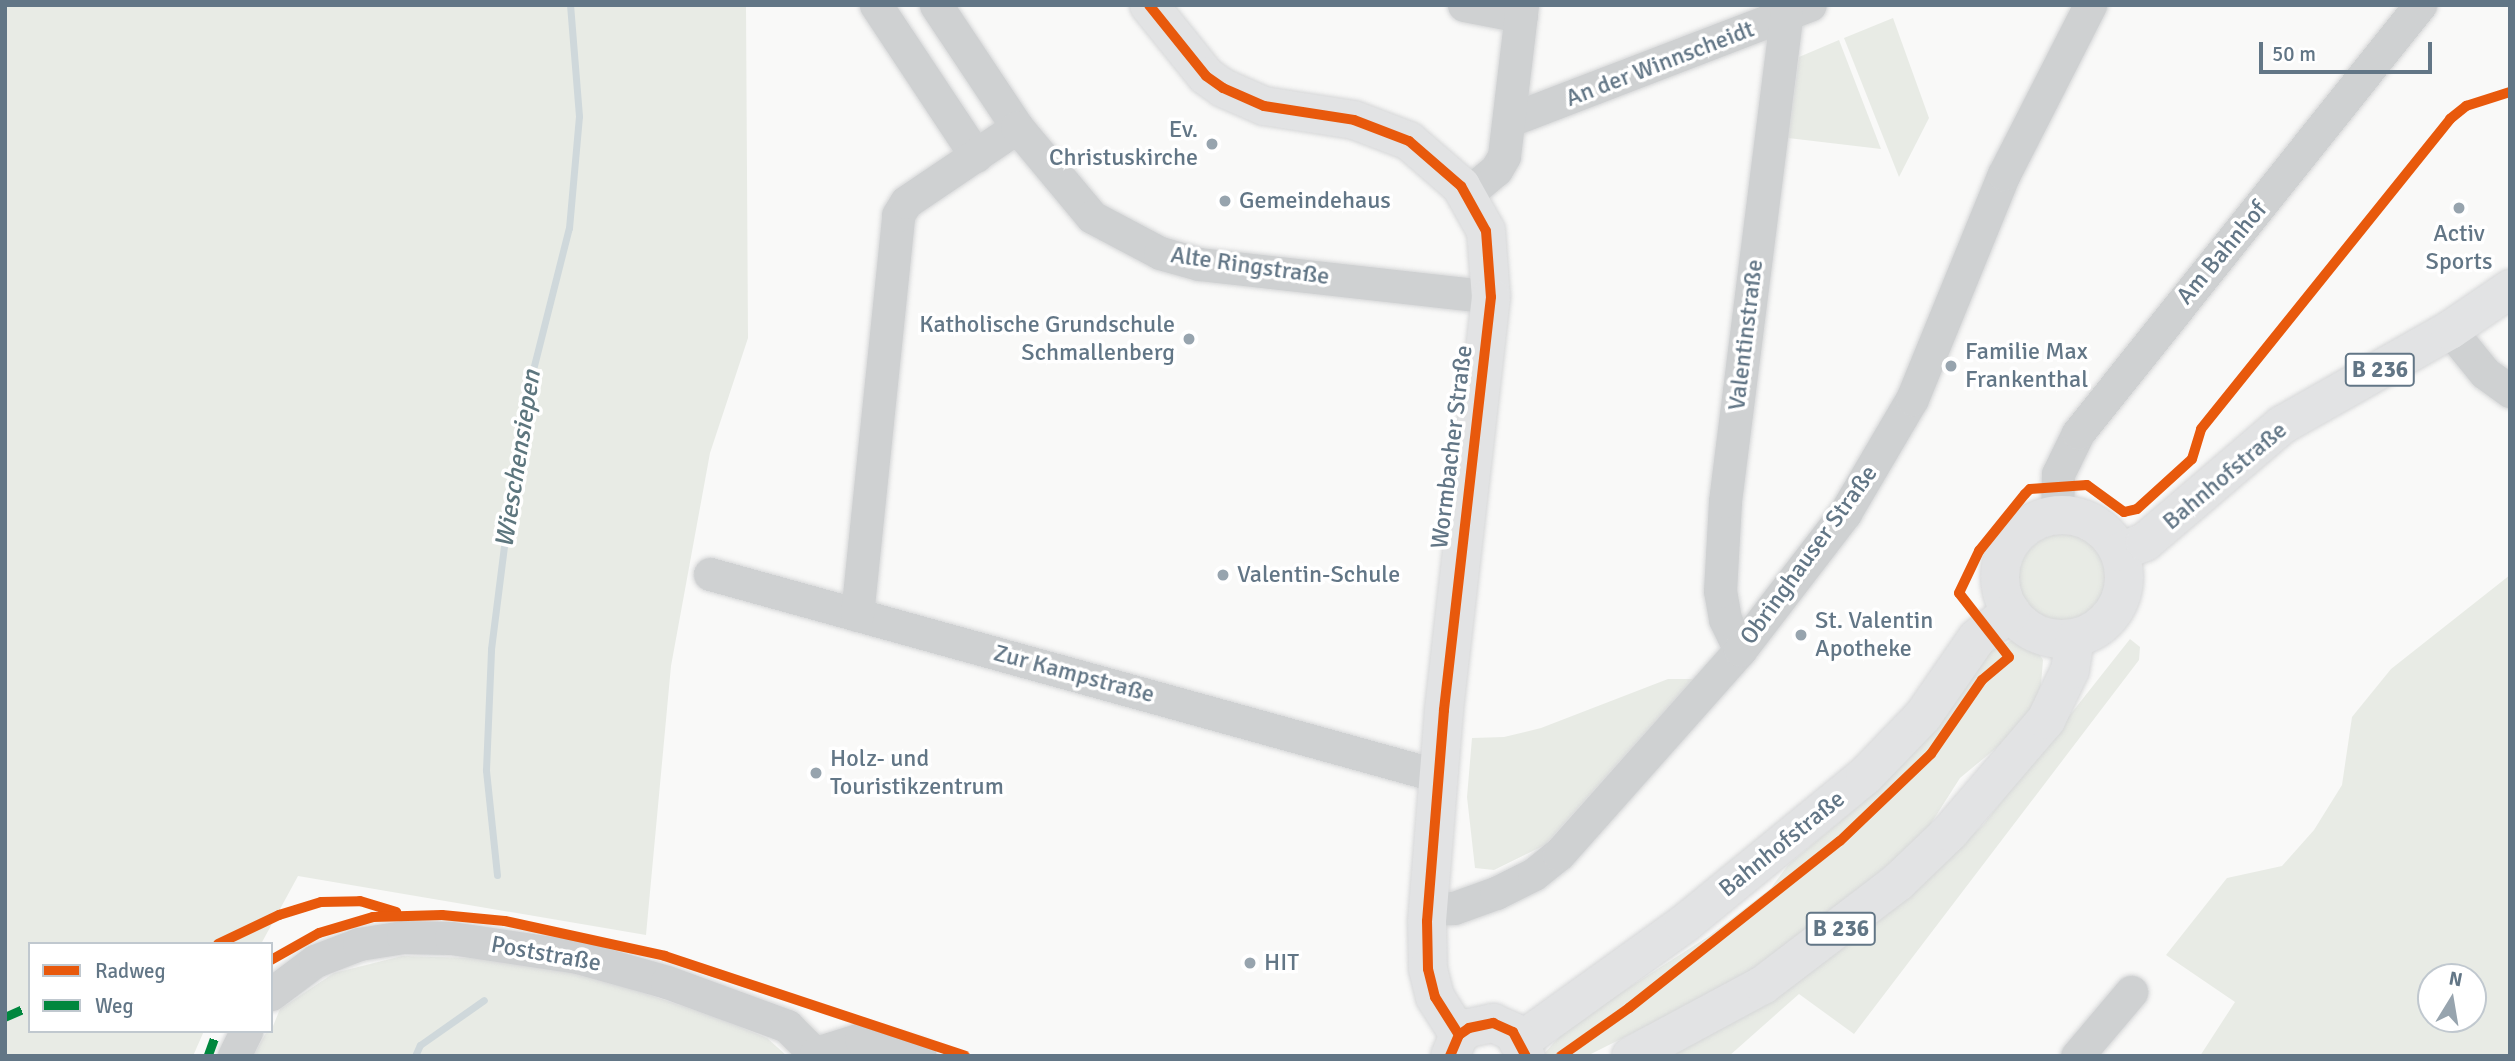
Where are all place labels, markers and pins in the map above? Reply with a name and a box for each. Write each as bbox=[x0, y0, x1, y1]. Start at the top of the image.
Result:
place label: Ev. Christuskirche bbox=[1049, 116, 1198, 172]
marker: Ev. Christuskirche bbox=[1204, 136, 1220, 152]
place label: Gemeindehaus bbox=[1239, 187, 1391, 215]
marker: Gemeindehaus bbox=[1217, 193, 1233, 209]
marker: Activ Sports bbox=[2451, 200, 2467, 216]
place label: Activ Sports bbox=[2426, 220, 2492, 276]
place label: Katholische Grundschule Schmallenberg bbox=[919, 311, 1175, 367]
marker: Katholische Grundschule Schmallenberg bbox=[1181, 331, 1197, 347]
place label: Familie Max Frankenthal bbox=[1965, 338, 2088, 394]
marker: Familie Max Frankenthal bbox=[1943, 358, 1959, 374]
place label: Valentin-Schule bbox=[1237, 561, 1400, 589]
marker: Valentin-Schule bbox=[1215, 567, 1231, 583]
place label: St. Valentin Apotheke bbox=[1815, 607, 1933, 663]
marker: St. Valentin Apotheke bbox=[1793, 627, 1809, 643]
place label: Holz- und Touristikzentrum bbox=[830, 745, 1004, 801]
marker: Holz- und Touristikzentrum bbox=[808, 765, 824, 781]
place label: HIT bbox=[1264, 949, 1299, 977]
marker: HIT bbox=[1242, 955, 1258, 971]

